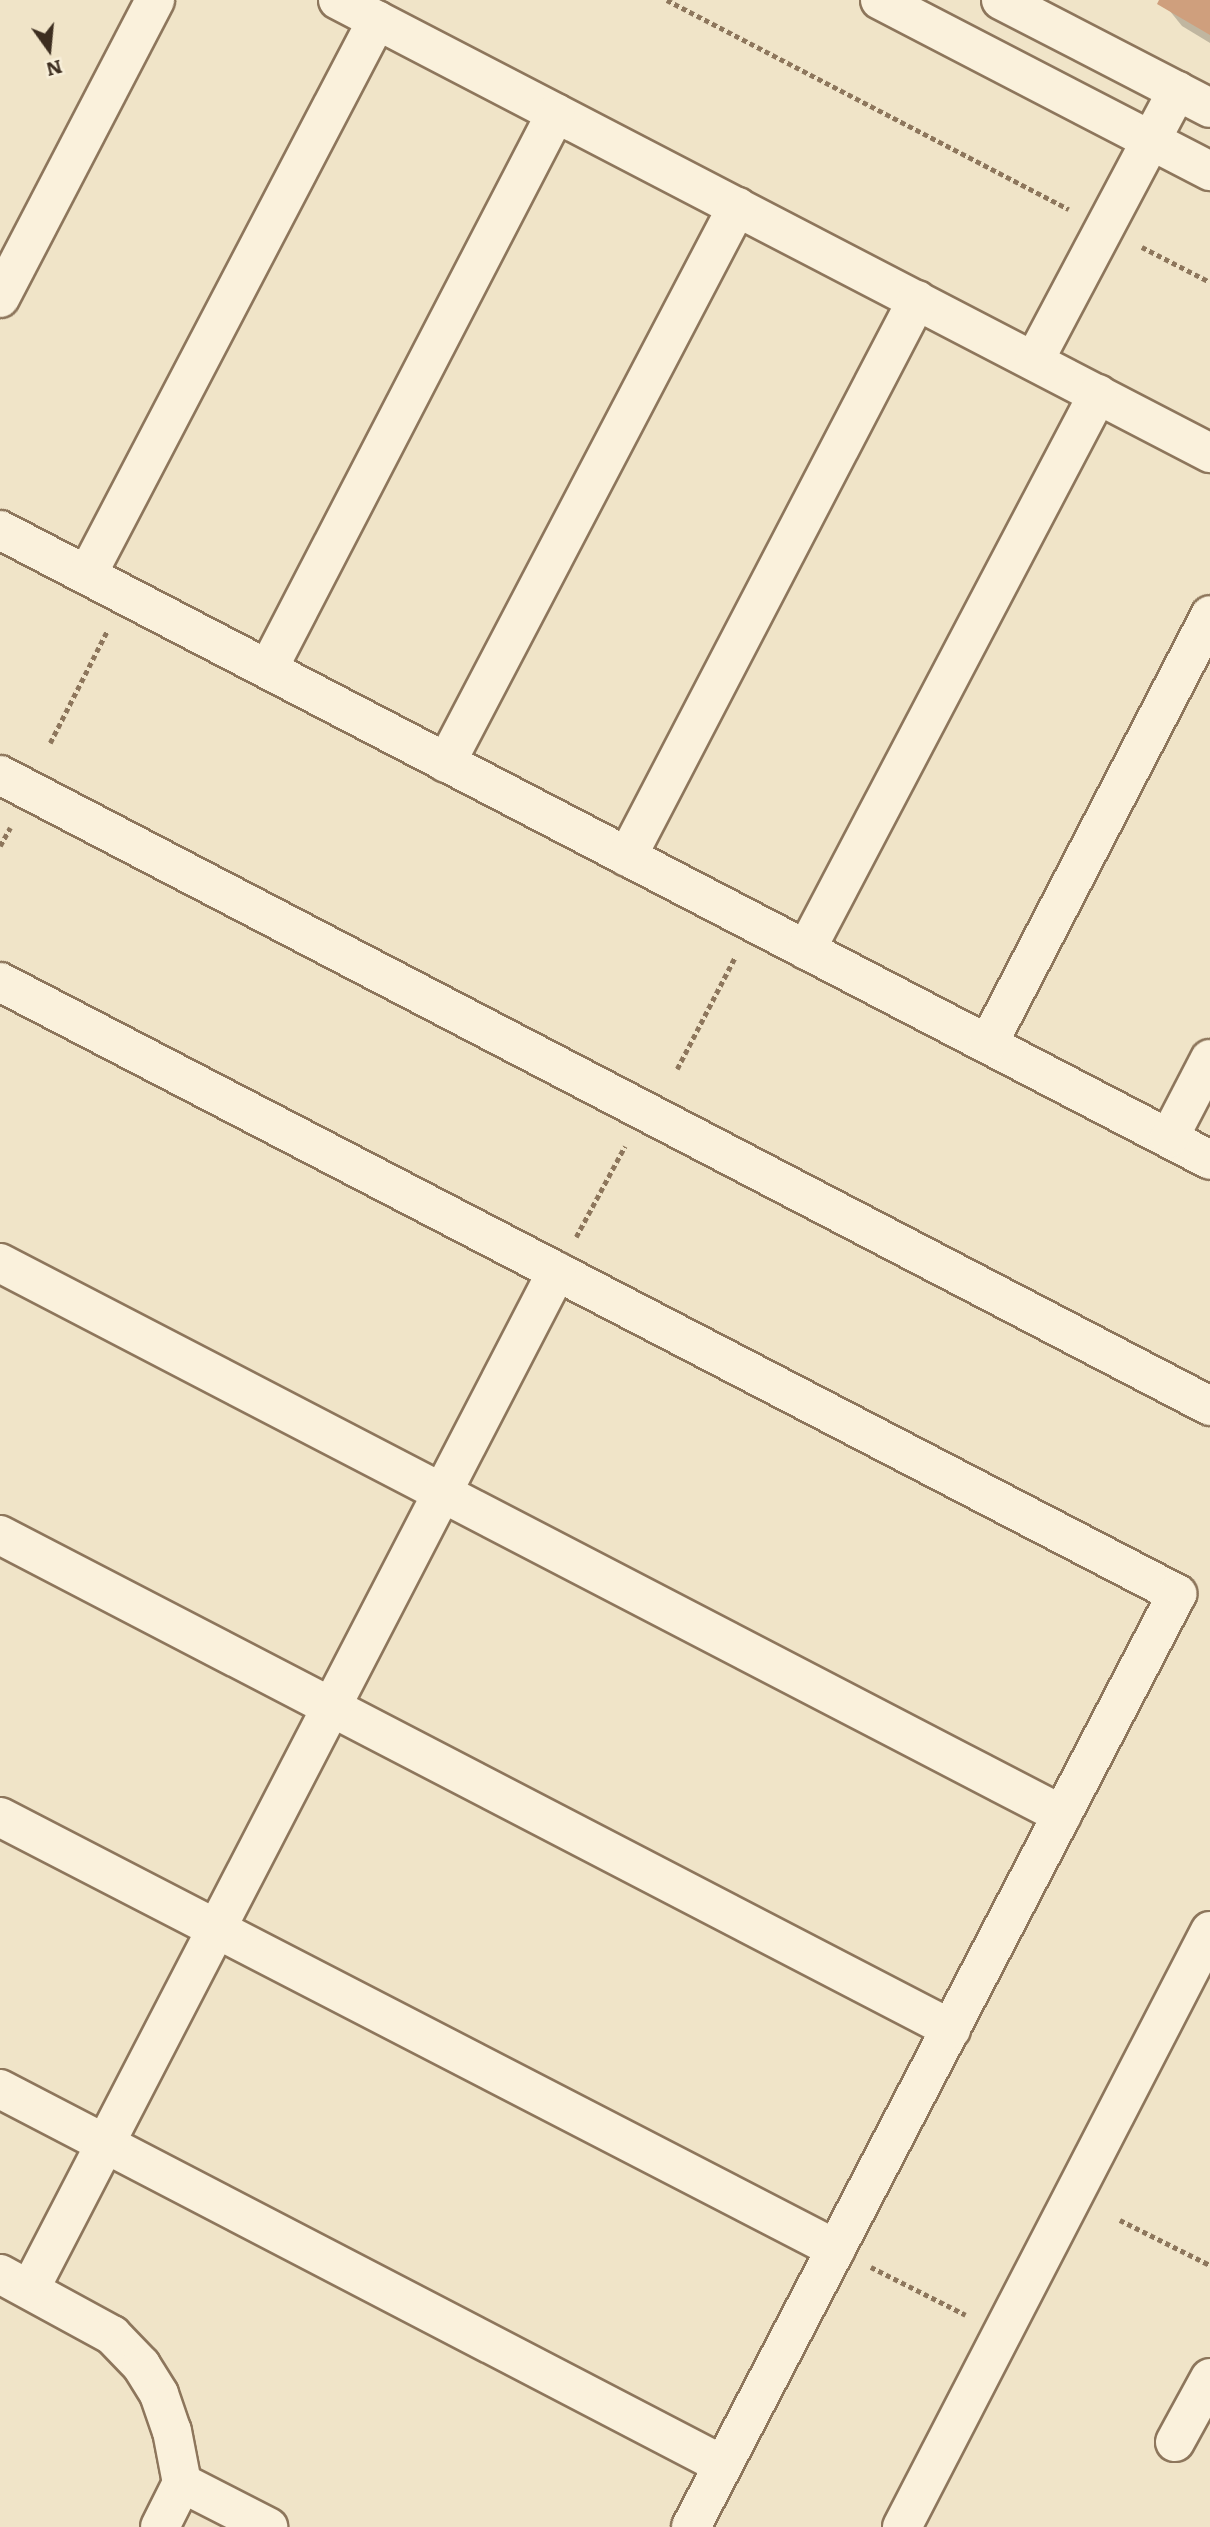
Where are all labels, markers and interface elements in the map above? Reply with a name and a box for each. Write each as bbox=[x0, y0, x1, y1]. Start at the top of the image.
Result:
north arrow bbox=[14, 14, 84, 84]
text: N bbox=[43, 54, 66, 85]

